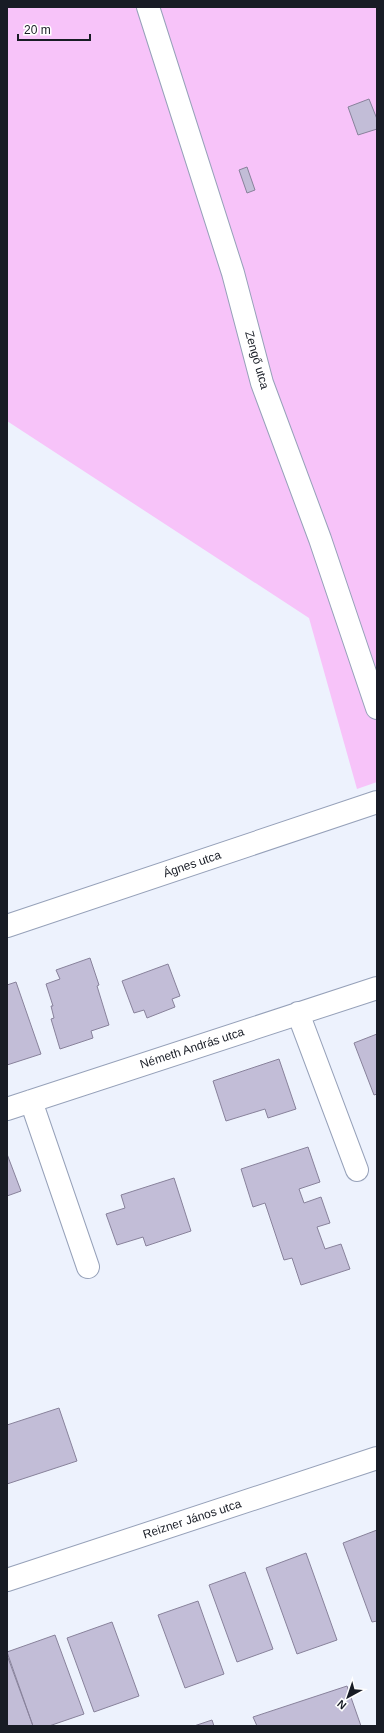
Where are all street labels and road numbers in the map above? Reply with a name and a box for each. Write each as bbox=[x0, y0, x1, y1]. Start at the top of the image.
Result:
street label: Zengő utca bbox=[242, 329, 272, 391]
street label: Ágnes utca bbox=[161, 847, 223, 880]
street label: Németh András utca bbox=[138, 1024, 246, 1071]
street label: Reizner János utca bbox=[141, 1496, 243, 1542]

